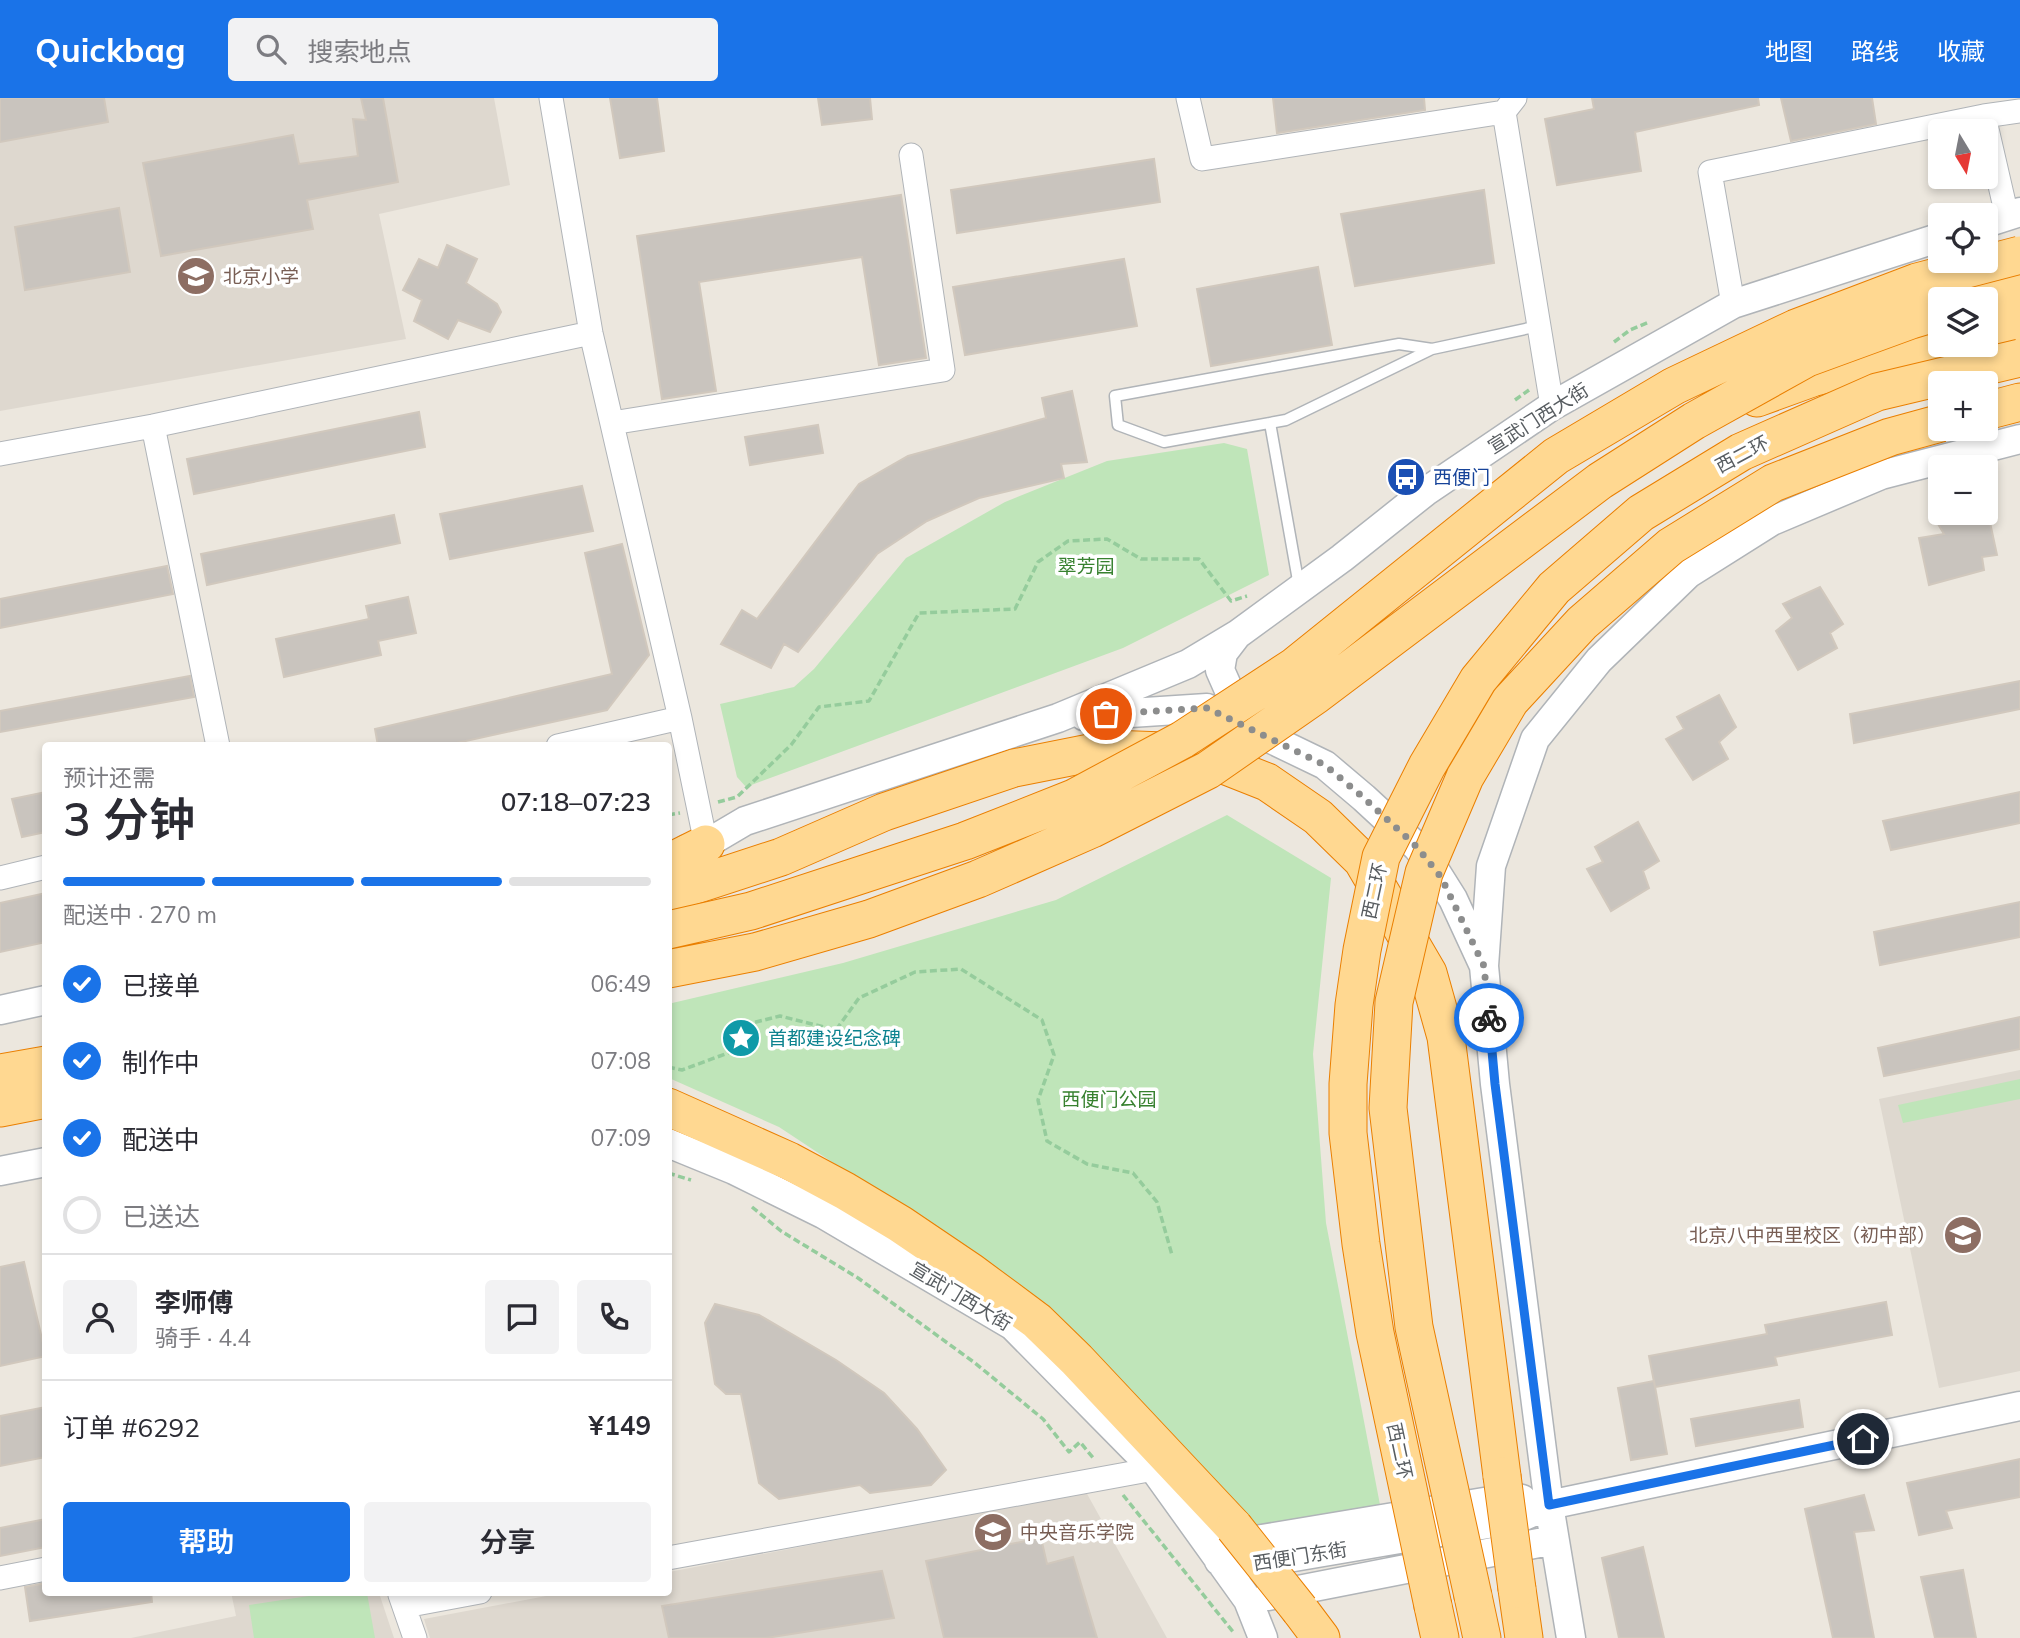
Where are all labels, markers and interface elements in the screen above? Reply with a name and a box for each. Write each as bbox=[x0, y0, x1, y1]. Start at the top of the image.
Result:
search box bbox=[228, 18, 718, 81]
text: Quickbag bbox=[35, 29, 186, 70]
icon: search bbox=[252, 30, 290, 68]
text: 搜索地点 bbox=[308, 35, 412, 68]
text: 地图 bbox=[1765, 36, 1813, 66]
text: 路线 bbox=[1851, 36, 1899, 66]
text: 收藏 bbox=[1937, 36, 1985, 66]
north arrow bbox=[1928, 119, 1998, 189]
map controls bbox=[1928, 119, 1998, 525]
button: locate bbox=[1928, 203, 1998, 273]
school or university icon: 北京小学 bbox=[175, 255, 217, 297]
place label: 北京小学 bbox=[223, 264, 299, 288]
button: layers bbox=[1928, 287, 1998, 357]
button: + bbox=[1928, 371, 1998, 441]
street label: 宣武门西大街 bbox=[1483, 378, 1593, 458]
street label: 西二环 bbox=[1711, 430, 1773, 478]
button: − bbox=[1928, 455, 1998, 525]
bus stop icon: 西便门 bbox=[1385, 456, 1427, 498]
place label: 西便门 bbox=[1433, 465, 1490, 489]
park label: 翠芳园 bbox=[1057, 554, 1115, 578]
pin bbox=[1076, 684, 1136, 744]
icon: bag bbox=[1087, 695, 1125, 733]
text: 预计还需 bbox=[63, 763, 155, 792]
text: 07:18–07:23 bbox=[501, 785, 651, 818]
text: 3 分钟 bbox=[63, 790, 195, 848]
street label: 西二环 bbox=[1356, 861, 1392, 921]
text: 配送中 · 270 m bbox=[63, 900, 217, 929]
icon: check bbox=[63, 965, 101, 1003]
text: 已接单 bbox=[122, 969, 200, 1002]
text: 06:49 bbox=[591, 969, 651, 998]
courier bbox=[1454, 983, 1524, 1053]
icon: bike bbox=[1470, 999, 1508, 1037]
place icon: 首都建设纪念碑 bbox=[720, 1017, 762, 1059]
place label: 首都建设纪念碑 bbox=[768, 1026, 901, 1050]
icon: check bbox=[63, 1042, 101, 1080]
text: 制作中 bbox=[122, 1046, 200, 1079]
text: 07:08 bbox=[591, 1046, 651, 1075]
park label: 西便门公园 bbox=[1061, 1087, 1157, 1111]
icon: check bbox=[63, 1119, 101, 1157]
text: 配送中 bbox=[122, 1123, 200, 1156]
text: 07:09 bbox=[591, 1123, 651, 1152]
text: 已送达 bbox=[122, 1200, 200, 1233]
school or university icon: 北京八中西里校区（初中部） bbox=[1942, 1214, 1984, 1256]
place label: 北京八中西里校区（初中部） bbox=[1689, 1223, 1936, 1247]
street label: 宣武门西大街 bbox=[906, 1256, 1016, 1336]
button: person bbox=[63, 1280, 137, 1354]
button: chat bbox=[485, 1280, 559, 1354]
button: phone bbox=[577, 1280, 651, 1354]
text: 李师傅 bbox=[155, 1286, 233, 1319]
text: 骑手 · 4.4 bbox=[155, 1323, 251, 1352]
text: ¥149 bbox=[589, 1409, 651, 1442]
pin bbox=[1833, 1409, 1893, 1469]
text: 订单 #6292 bbox=[63, 1411, 200, 1444]
icon: home bbox=[1844, 1420, 1882, 1458]
street label: 西二环 bbox=[1382, 1421, 1418, 1481]
button: 帮助 bbox=[63, 1502, 350, 1582]
button: 分享 bbox=[364, 1502, 651, 1582]
school or university icon: 中央音乐学院 bbox=[972, 1511, 1014, 1553]
place label: 中央音乐学院 bbox=[1020, 1520, 1134, 1544]
street label: 西便门东街 bbox=[1251, 1537, 1349, 1575]

